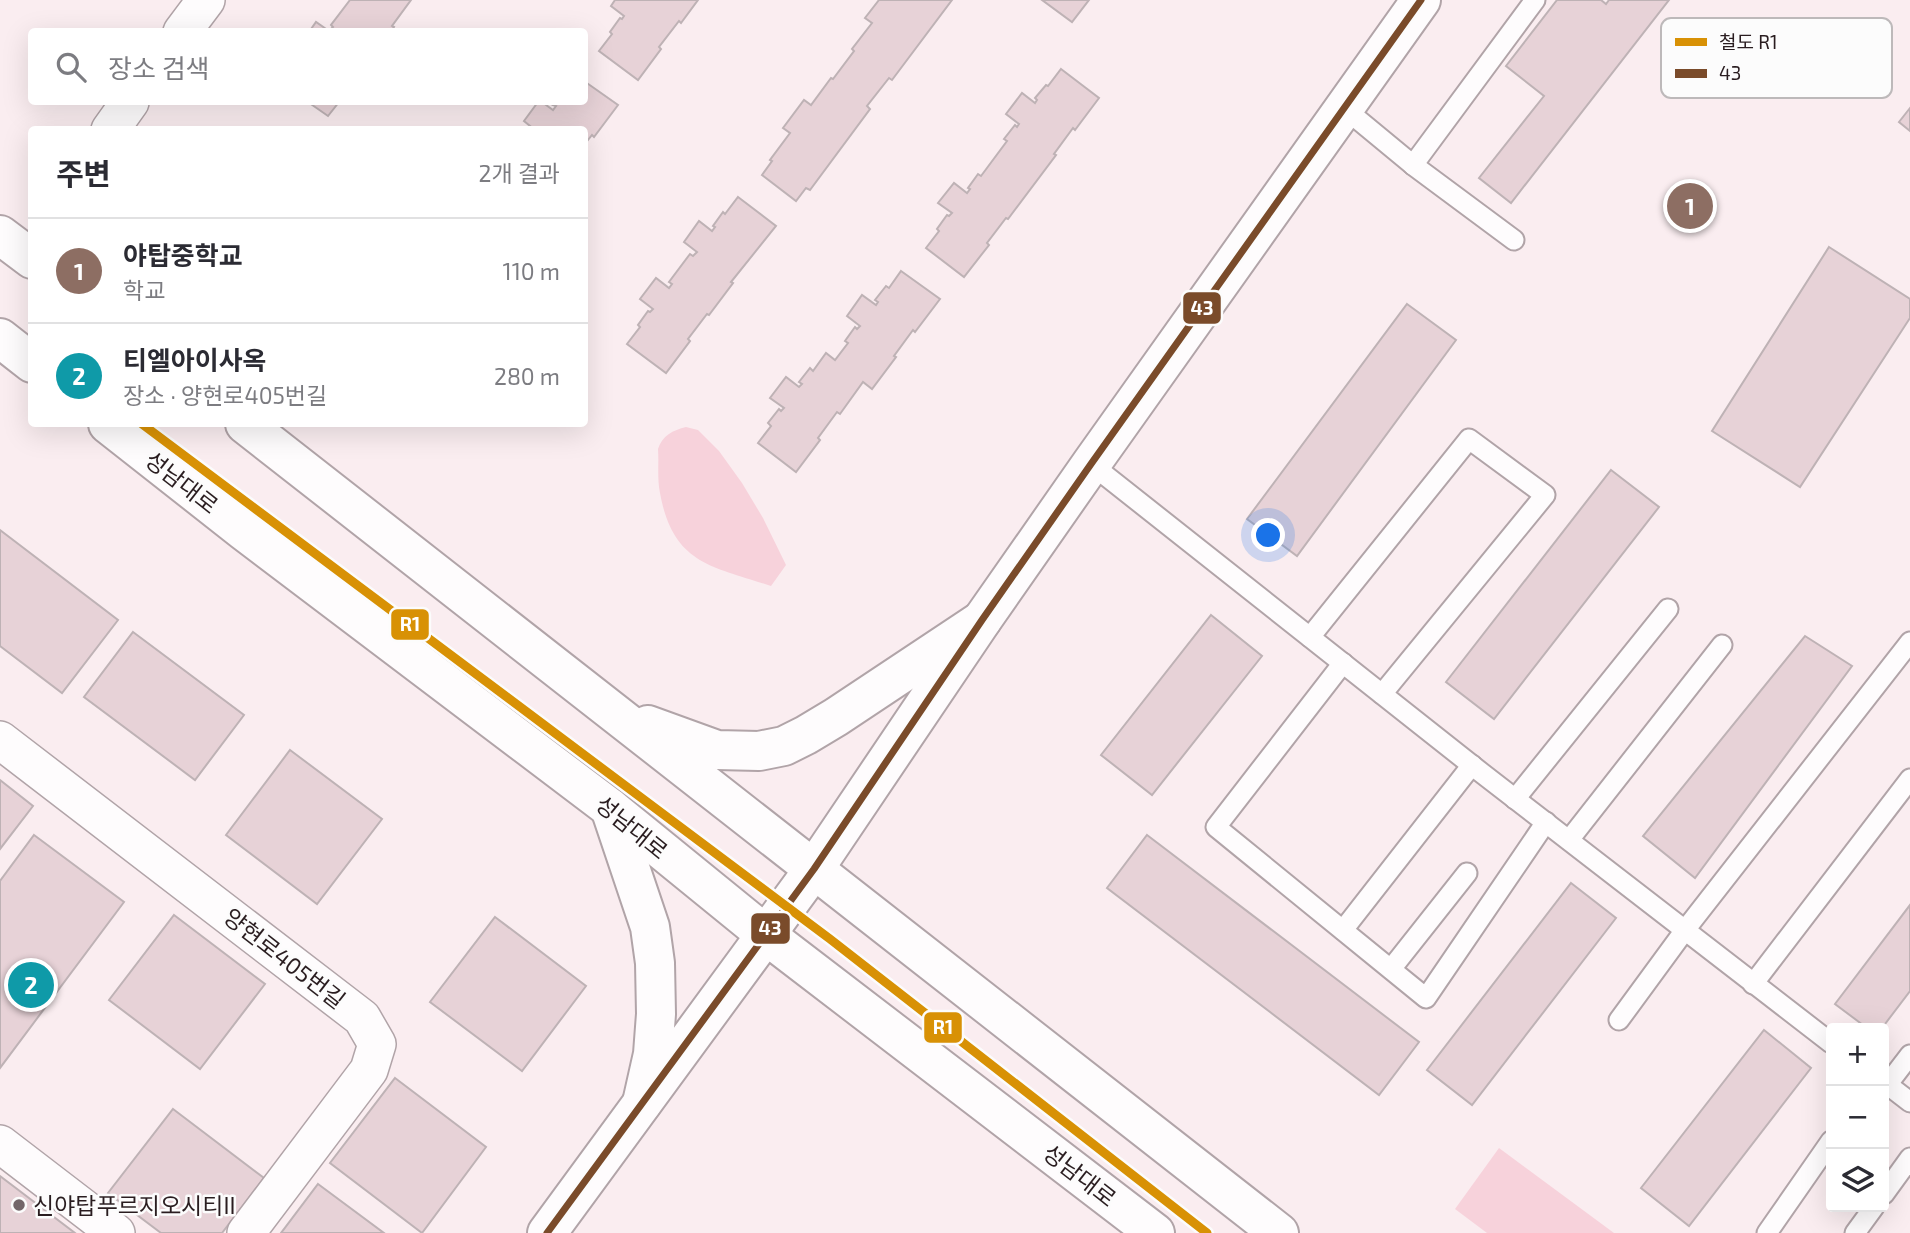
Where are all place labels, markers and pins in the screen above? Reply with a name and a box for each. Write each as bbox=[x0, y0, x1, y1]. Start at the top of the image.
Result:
pin: 1 bbox=[1667, 180, 1713, 232]
pin: 2 bbox=[8, 959, 54, 1011]
place label: 신야탑푸르지오시티II bbox=[33, 1191, 236, 1219]
marker: 신야탑푸르지오시티II bbox=[11, 1197, 27, 1213]

